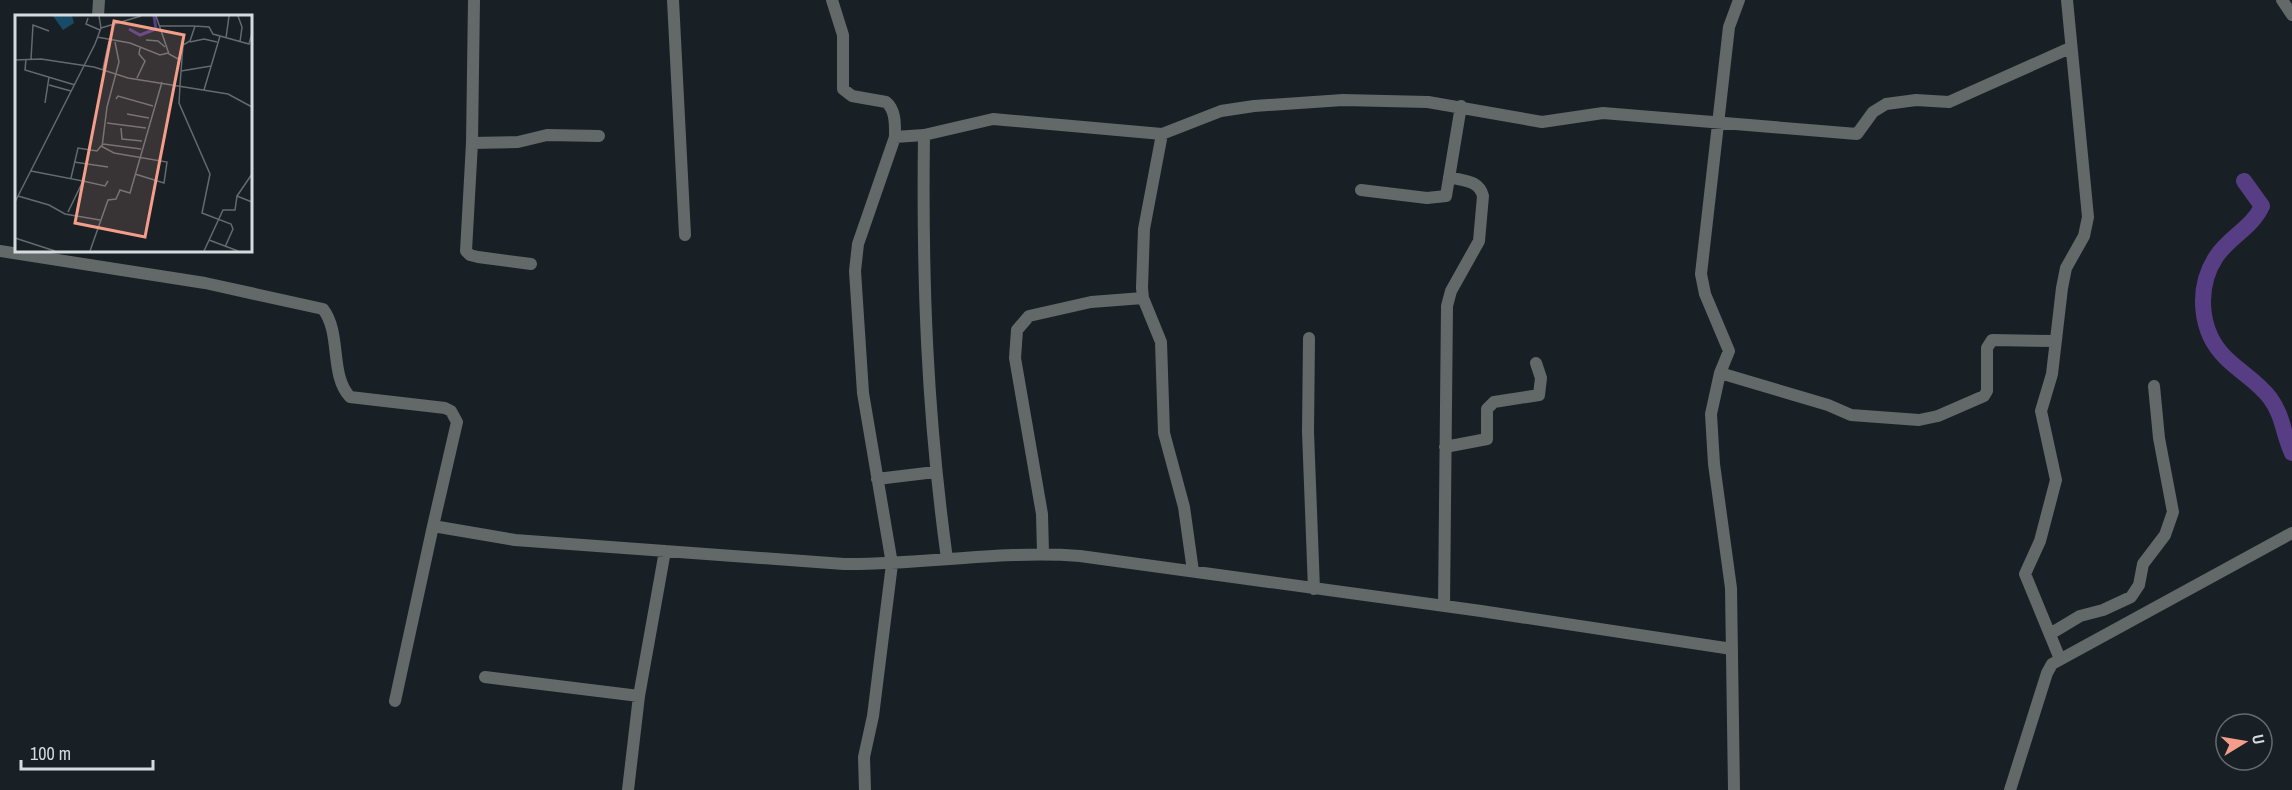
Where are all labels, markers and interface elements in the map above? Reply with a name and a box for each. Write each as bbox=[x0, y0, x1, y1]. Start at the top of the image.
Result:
inset map bbox=[15, 15, 252, 252]
north arrow bbox=[2214, 712, 2274, 772]
text: U bbox=[2247, 732, 2270, 746]
scale bar bbox=[21, 733, 153, 771]
text: 100 m bbox=[30, 741, 71, 766]

